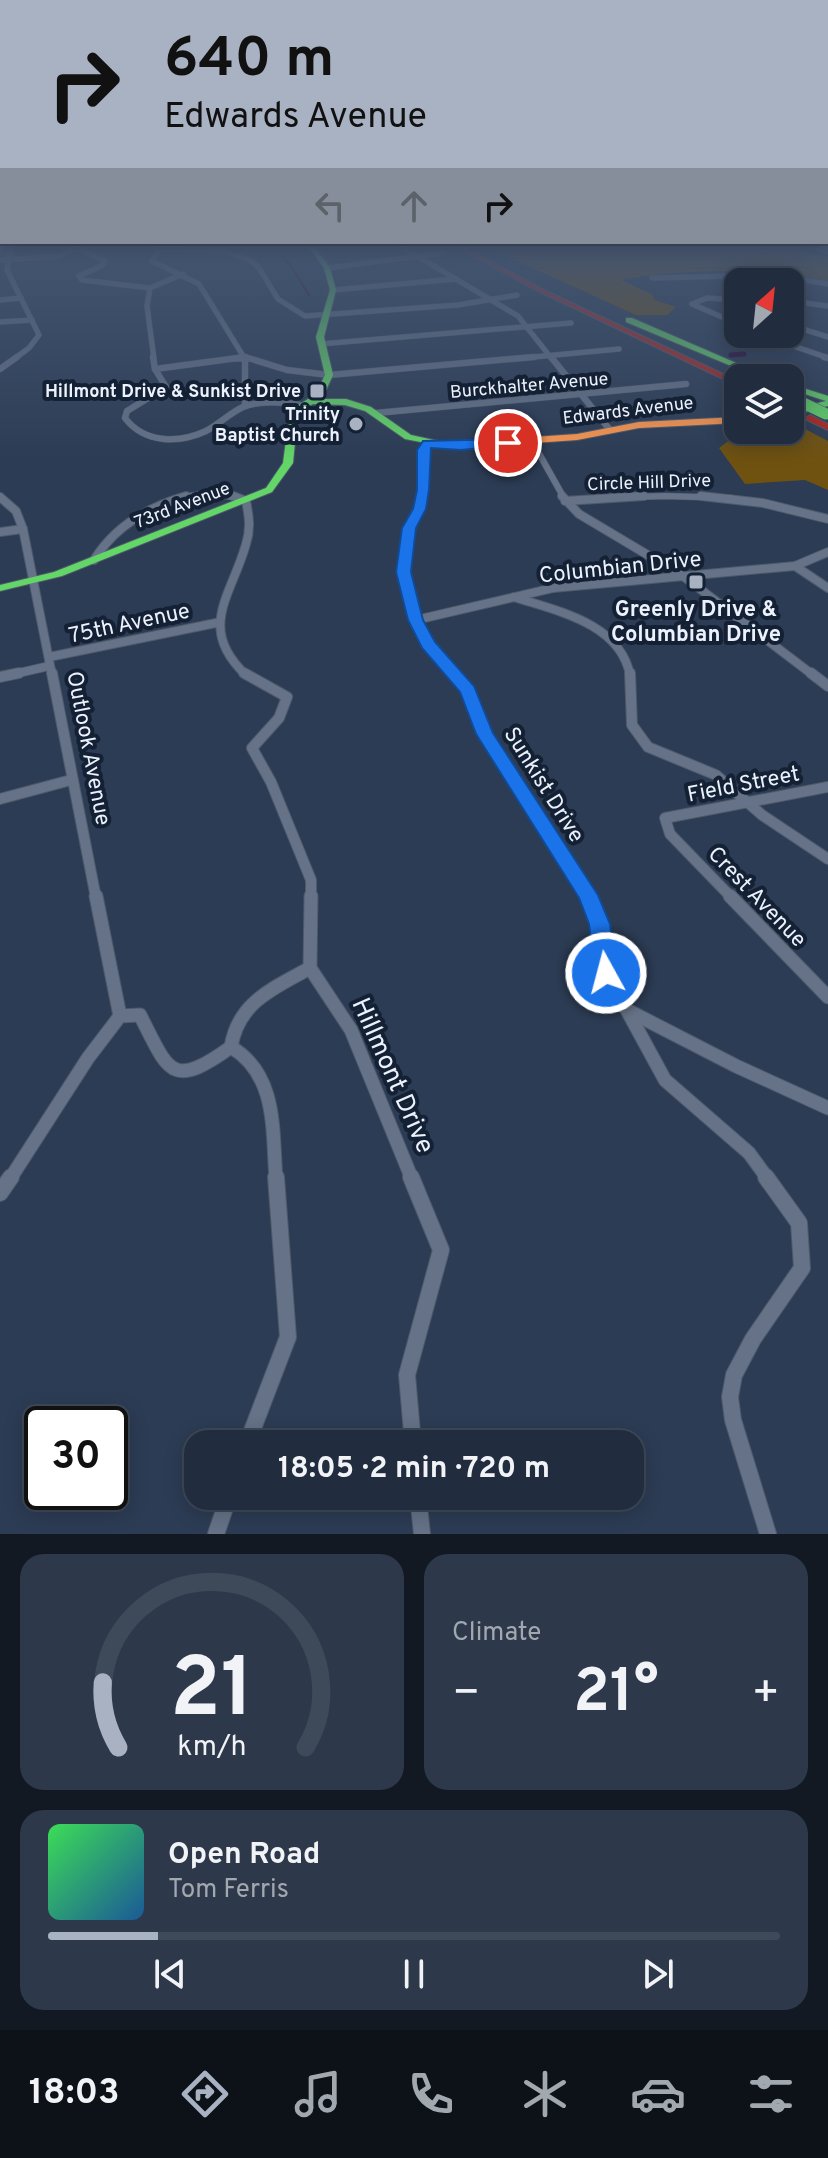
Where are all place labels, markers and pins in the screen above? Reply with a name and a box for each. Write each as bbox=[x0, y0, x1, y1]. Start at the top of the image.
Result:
place label: Hillmont Drive & Sunkist Drive bbox=[45, 381, 301, 404]
marker: Hillmont Drive & Sunkist Drive bbox=[308, 382, 326, 400]
place label: Trinity Baptist Church bbox=[215, 404, 340, 448]
pin bbox=[474, 409, 542, 477]
marker: Trinity Baptist Church bbox=[347, 415, 365, 433]
marker: Greenly Drive & Columbian Drive bbox=[687, 573, 705, 591]
place label: Greenly Drive & Columbian Drive bbox=[611, 597, 781, 649]

